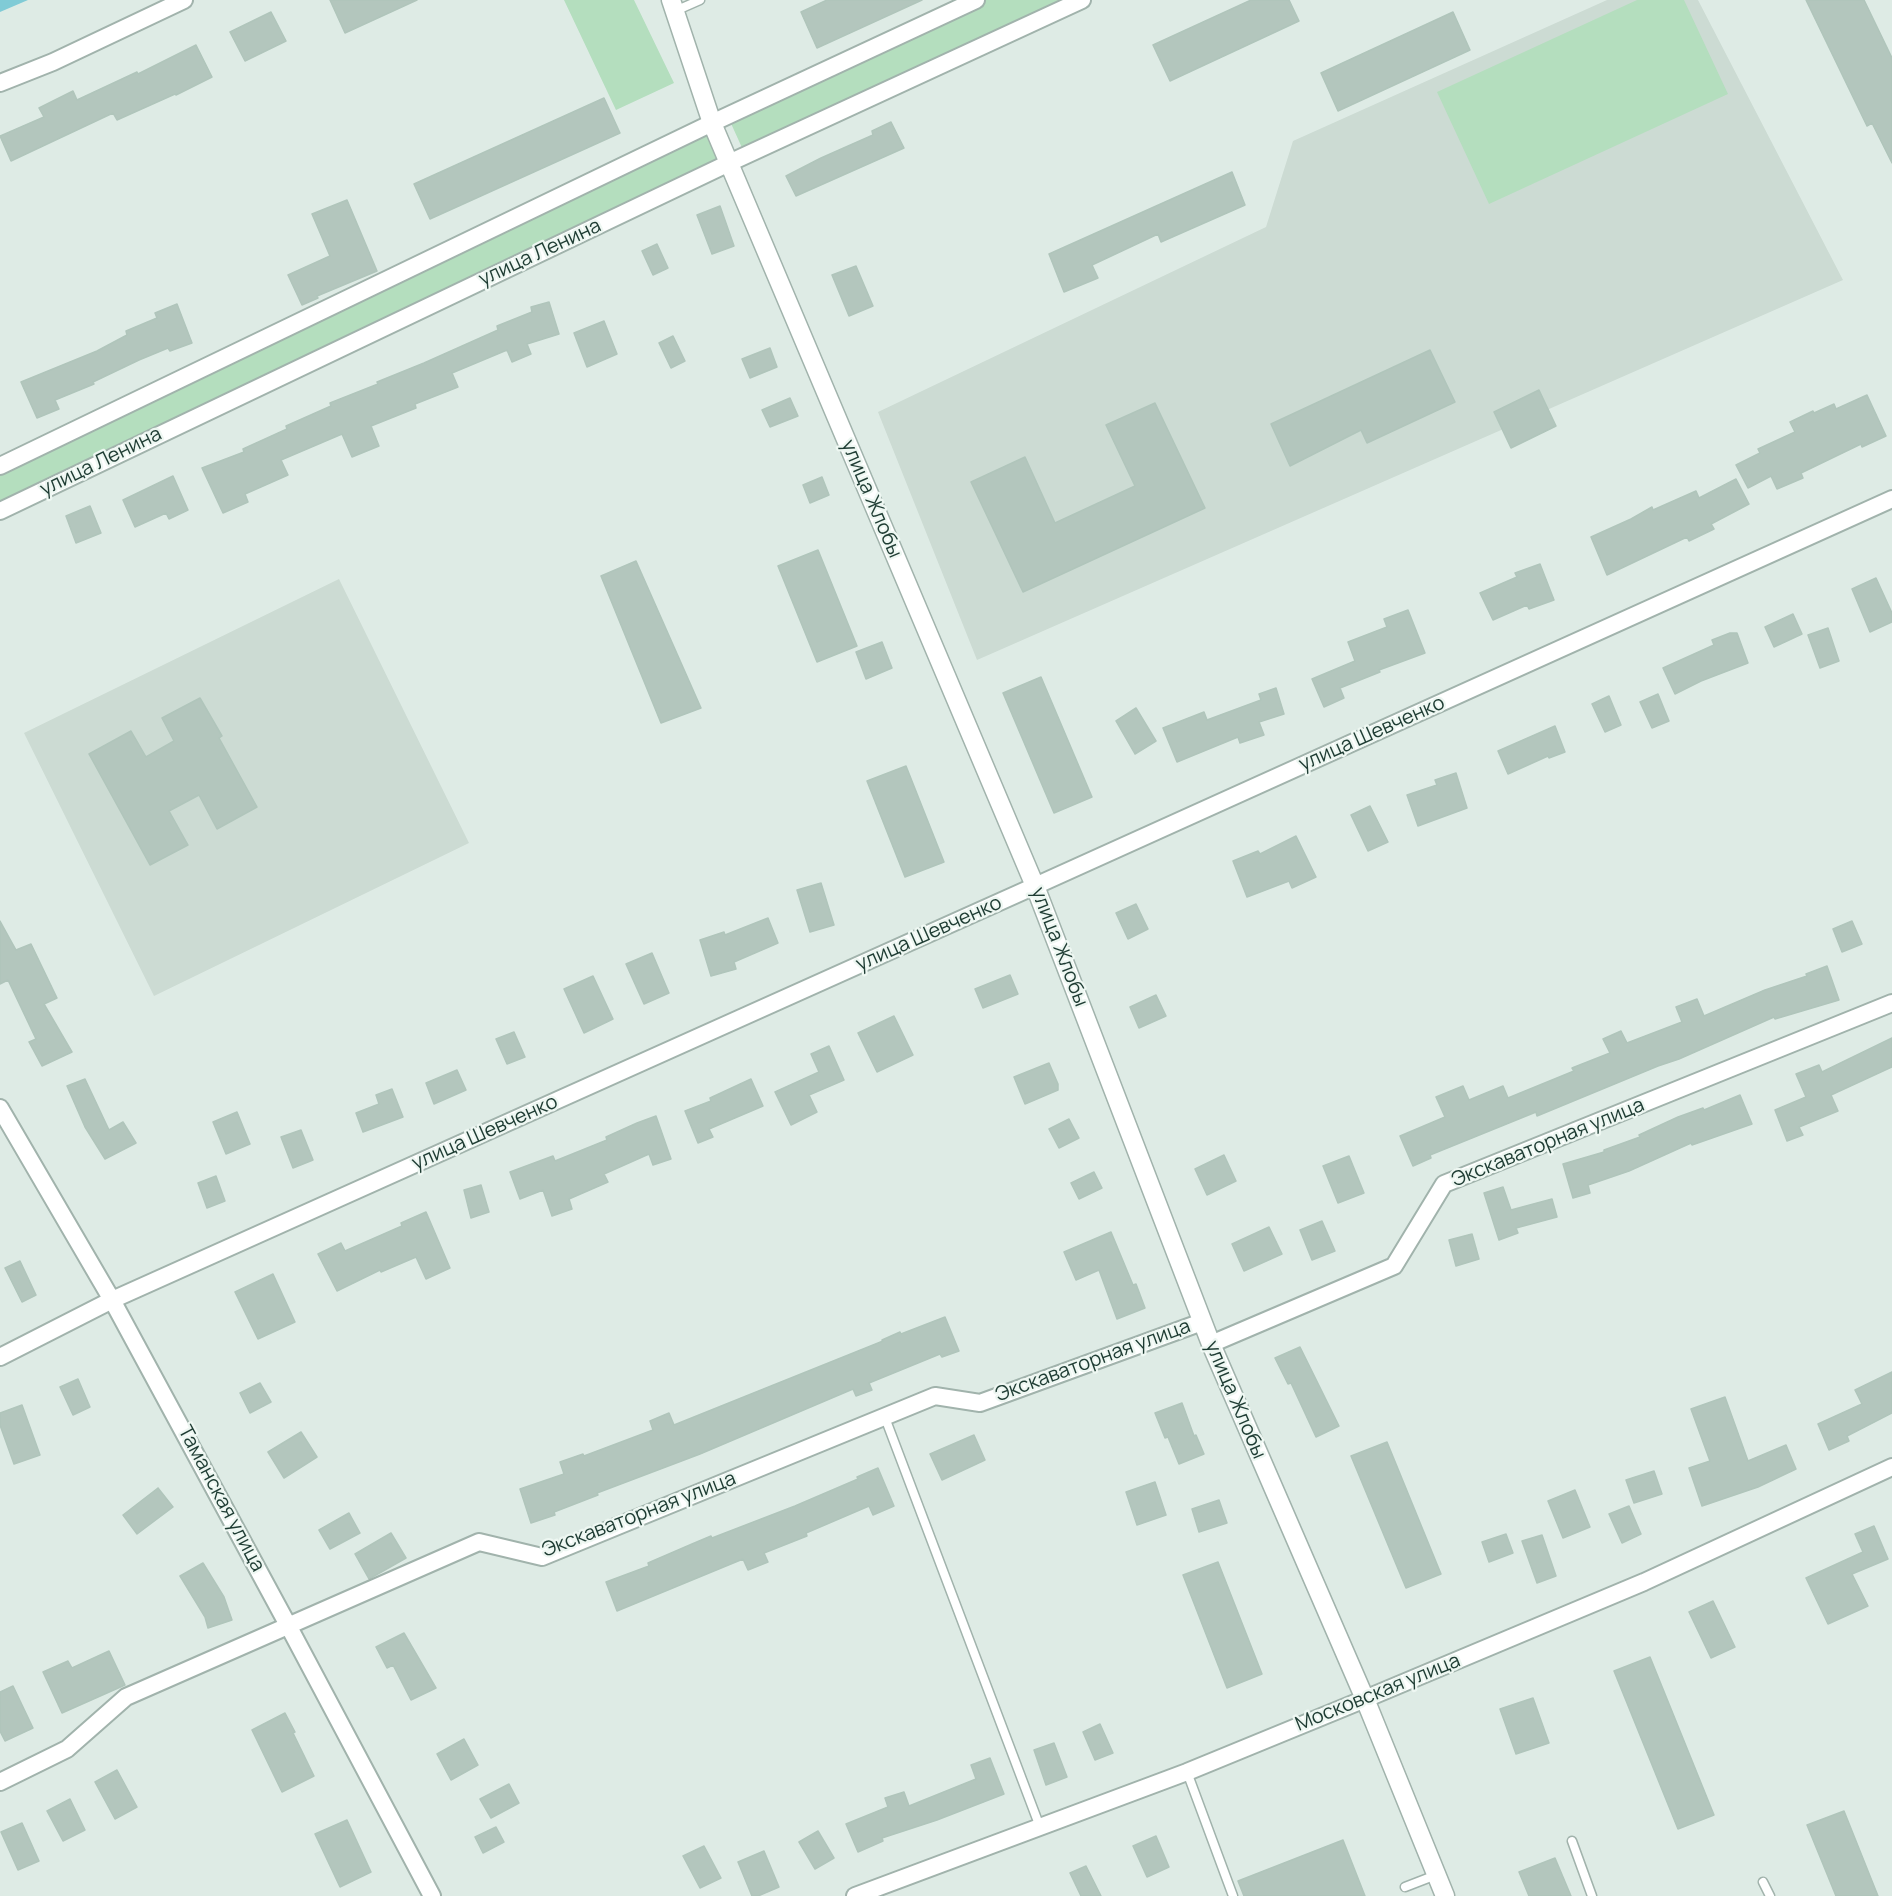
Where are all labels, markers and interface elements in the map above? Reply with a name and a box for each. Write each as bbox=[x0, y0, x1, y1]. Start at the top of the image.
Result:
street label: улица Ленина bbox=[475, 214, 605, 292]
street label: улица Ленина bbox=[36, 422, 166, 502]
street label: улица Жлобы bbox=[835, 436, 907, 562]
street label: улица Шевченко bbox=[1295, 691, 1449, 777]
street label: улица Жлобы bbox=[1025, 884, 1093, 1010]
street label: улица Шевченко bbox=[852, 891, 1006, 977]
street label: улица Шевченко bbox=[408, 1090, 562, 1176]
street label: Экскаваторная улица bbox=[1448, 1093, 1648, 1193]
street label: Экскаваторная улица bbox=[992, 1315, 1194, 1407]
street label: улица Жлобы bbox=[1199, 1337, 1271, 1463]
street label: Таманская улица bbox=[172, 1422, 270, 1576]
street label: Экскаваторная улица bbox=[539, 1467, 739, 1563]
street label: Московская улица bbox=[1292, 1649, 1464, 1737]

